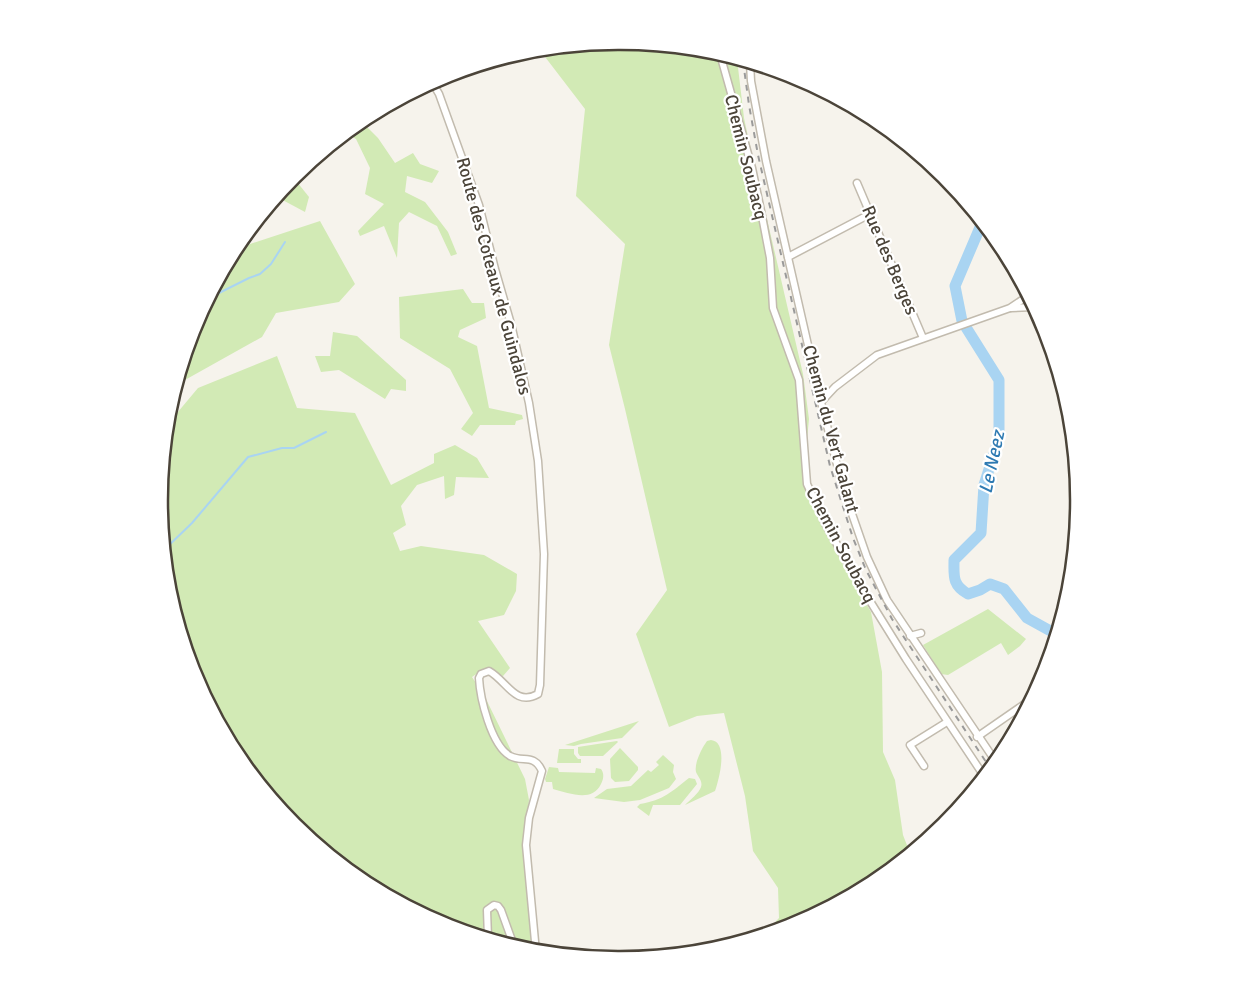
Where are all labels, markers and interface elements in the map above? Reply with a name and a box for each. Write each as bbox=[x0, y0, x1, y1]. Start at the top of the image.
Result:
street label: Chemin Soubacq bbox=[720, 92, 772, 222]
street label: Route des Coteaux de Guindalos bbox=[452, 155, 536, 397]
street label: Rue des Berges bbox=[857, 202, 923, 318]
street label: Chemin du Vert Galant bbox=[798, 343, 864, 515]
water label: Le Neez bbox=[974, 427, 1011, 496]
street label: Chemin Soubacq bbox=[801, 483, 881, 607]

